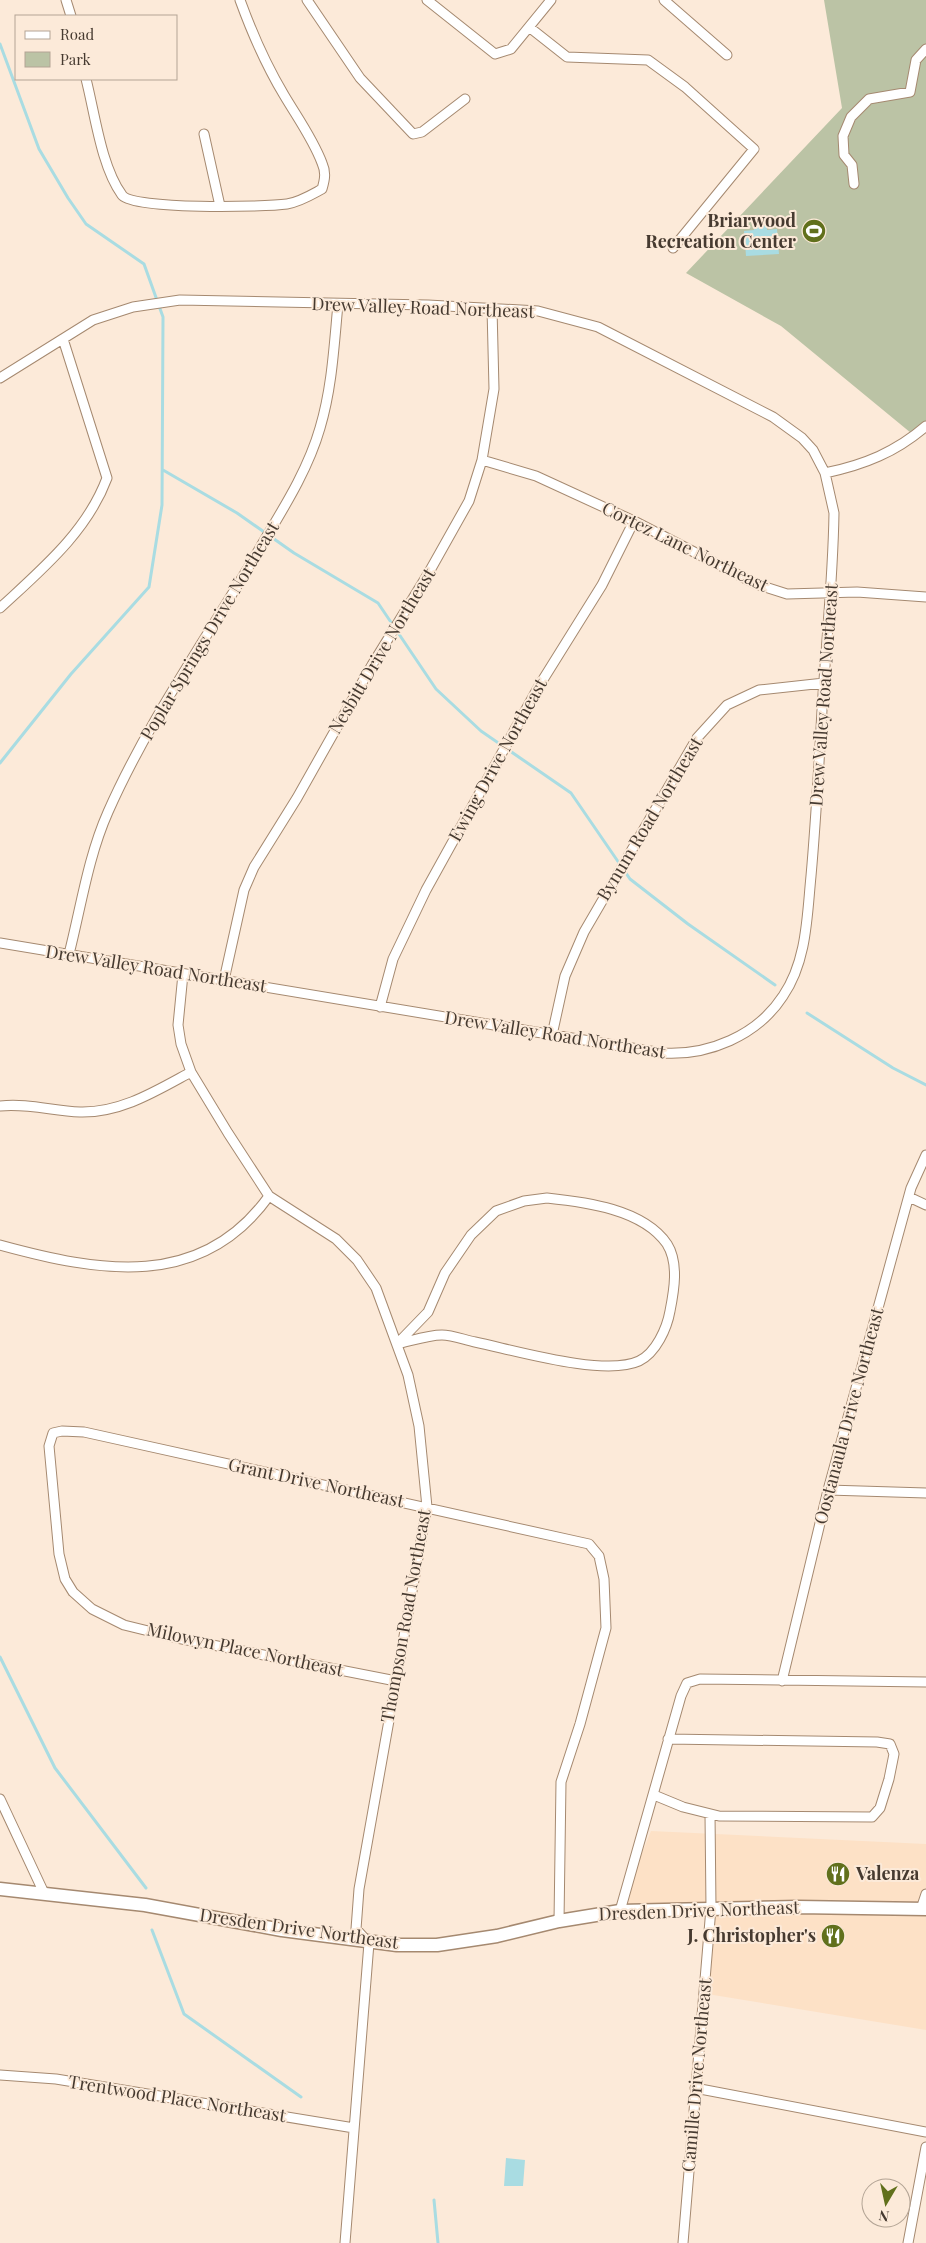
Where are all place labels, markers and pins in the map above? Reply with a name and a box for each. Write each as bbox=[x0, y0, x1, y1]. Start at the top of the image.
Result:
place label: Briarwood Recreation Center bbox=[645, 208, 797, 253]
sports icon: Briarwood Recreation Center bbox=[801, 218, 827, 244]
restaurant icon: Valenza bbox=[825, 1861, 851, 1887]
place label: Valenza bbox=[855, 1861, 920, 1885]
place label: J. Christopher's bbox=[686, 1923, 816, 1947]
restaurant icon: J. Christopher's bbox=[820, 1923, 846, 1949]

